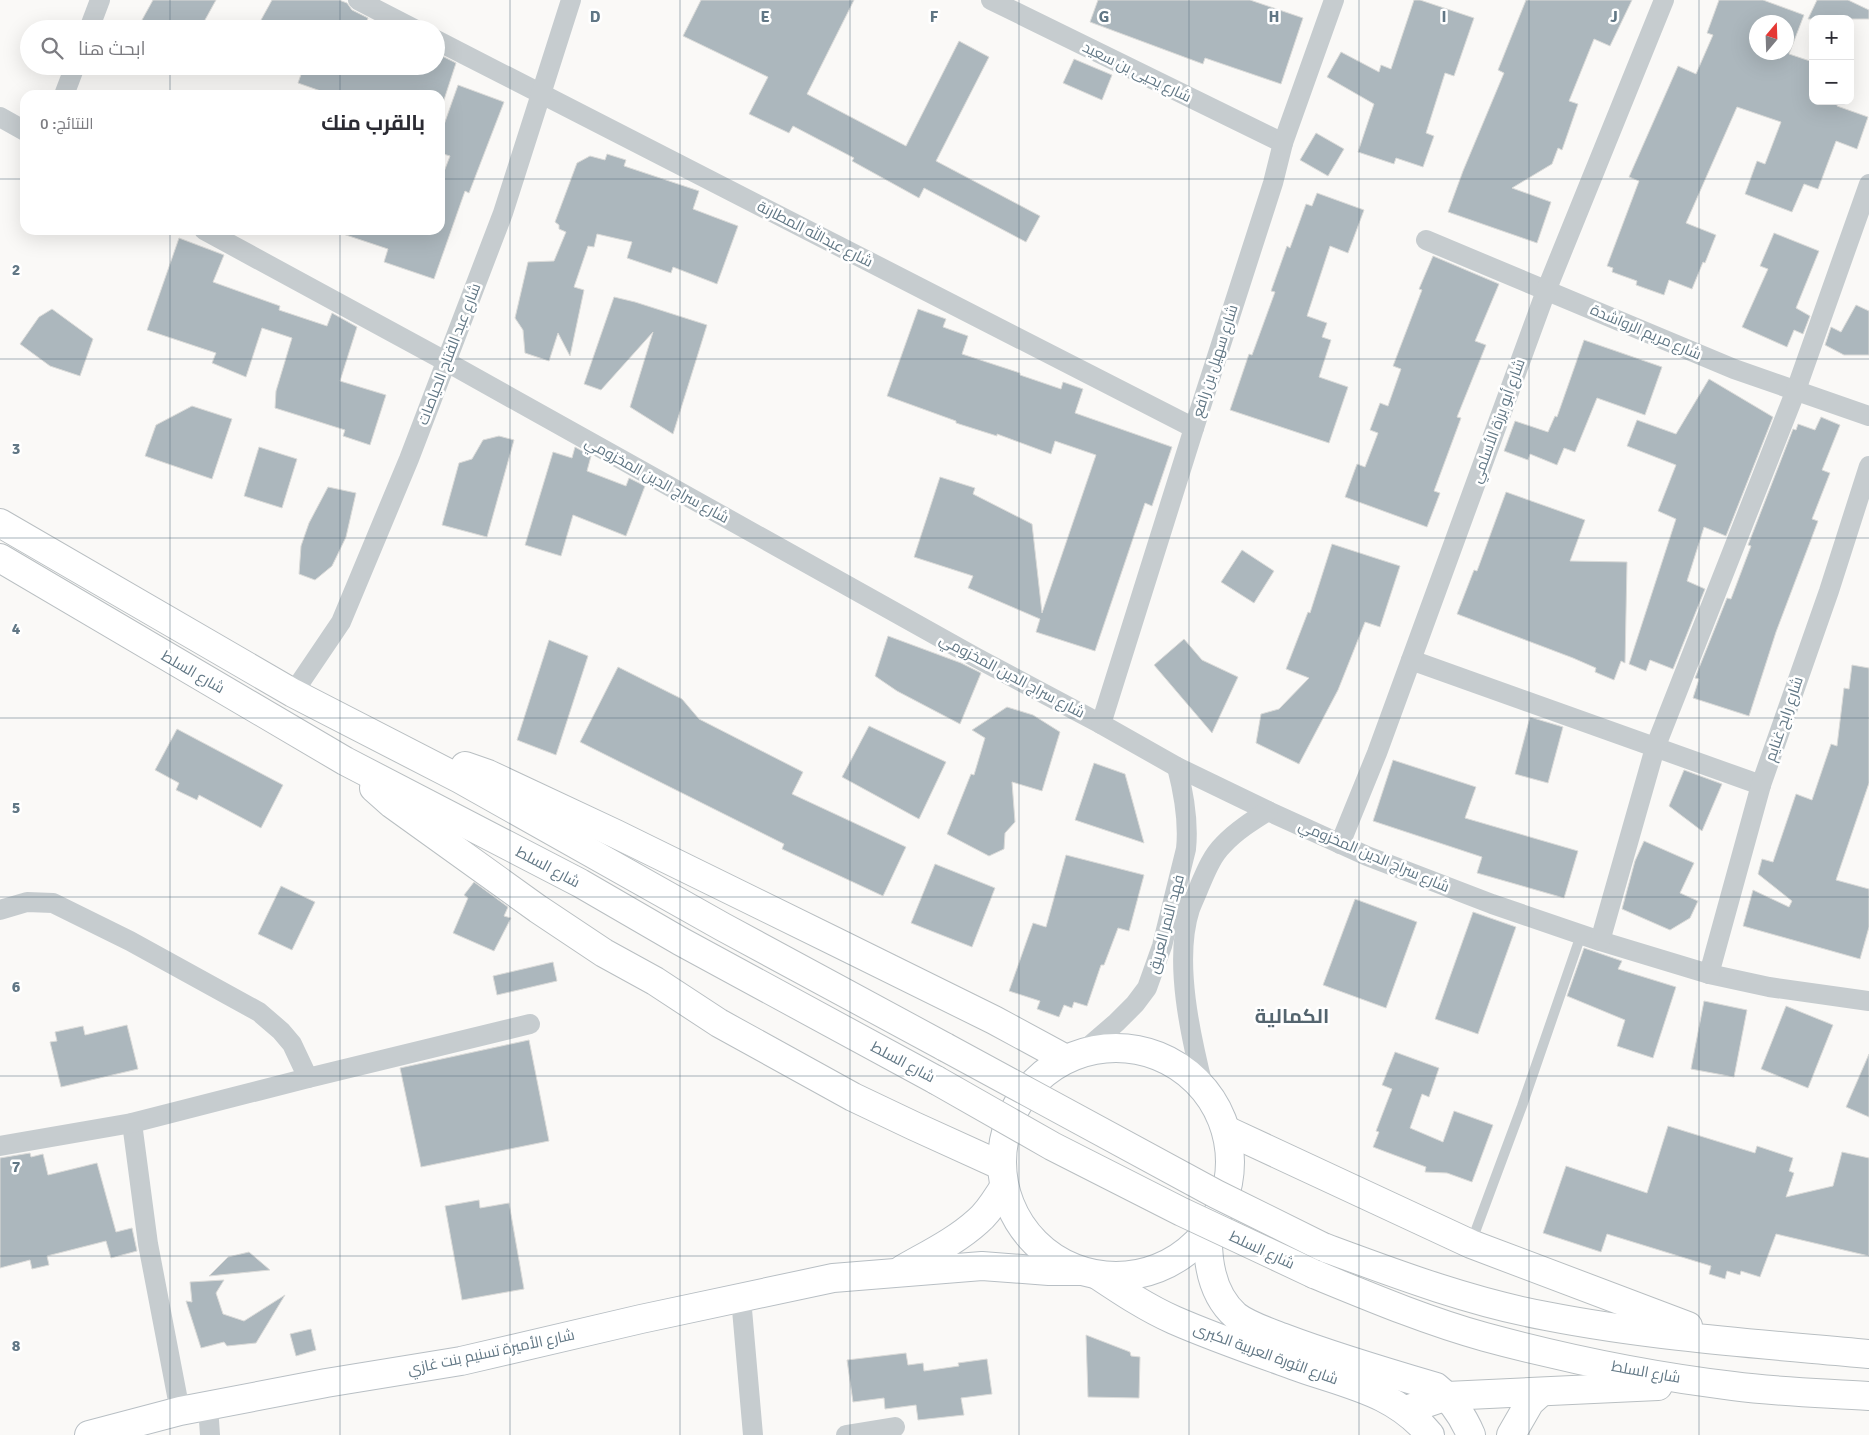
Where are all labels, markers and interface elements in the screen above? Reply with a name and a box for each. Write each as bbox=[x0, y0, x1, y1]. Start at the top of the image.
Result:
text: D bbox=[590, 7, 601, 27]
text: E bbox=[760, 7, 770, 27]
text: F bbox=[930, 7, 939, 27]
text: G bbox=[1099, 7, 1109, 27]
text: H bbox=[1269, 7, 1279, 27]
text: I bbox=[1441, 7, 1447, 27]
text: J bbox=[1610, 7, 1618, 27]
north arrow bbox=[1749, 15, 1794, 60]
map controls bbox=[1809, 15, 1854, 105]
button: + bbox=[1809, 15, 1854, 60]
search box bbox=[20, 20, 445, 75]
icon: search bbox=[38, 34, 66, 62]
text: ابحث هنا bbox=[78, 37, 146, 61]
street label: شارع يحيى بن سعيد bbox=[1079, 38, 1194, 108]
button: − bbox=[1809, 60, 1854, 105]
text: بالقرب منك bbox=[321, 110, 425, 136]
text: النتائج: 0 bbox=[40, 114, 94, 134]
street label: شارع عبدالله المطارنة bbox=[753, 196, 876, 273]
text: 2 bbox=[12, 260, 20, 280]
street label: شارع عبد الفتاح الحياصات bbox=[414, 281, 486, 428]
street label: شارع مريم الرواشدة bbox=[1587, 300, 1704, 365]
street label: شارع سهيل بن رافع bbox=[1188, 302, 1244, 420]
street label: شارع أبو برزة الأسلمي bbox=[1466, 356, 1532, 487]
street label: شارع سراج الدين المخزومي bbox=[580, 433, 732, 530]
text: 3 bbox=[12, 439, 20, 459]
text: 4 bbox=[12, 619, 21, 639]
street label: شارع سراج الدين المخزومي bbox=[935, 630, 1088, 725]
street label: شارع السلط bbox=[157, 647, 228, 699]
street label: شارع رابح غنايم bbox=[1761, 674, 1809, 765]
text: 5 bbox=[12, 798, 20, 818]
street label: شارع سراج الدين المخزومي bbox=[1295, 816, 1452, 899]
street label: شارع السلط bbox=[512, 843, 583, 893]
street label: فهد النمر العريق bbox=[1144, 873, 1189, 976]
text: 6 bbox=[12, 977, 21, 997]
district label: الكمالية bbox=[1255, 1004, 1329, 1029]
street label: شارع السلط bbox=[867, 1038, 938, 1088]
text: 7 bbox=[12, 1157, 21, 1177]
street label: شارع السلط bbox=[1226, 1227, 1298, 1275]
street label: شارع الثورة العربية الكبرى bbox=[1191, 1319, 1341, 1390]
street label: شارع الأميرة تسنيم بنت غازي bbox=[406, 1325, 577, 1381]
text: 8 bbox=[12, 1336, 21, 1356]
street label: شارع السلط bbox=[1610, 1357, 1682, 1389]

